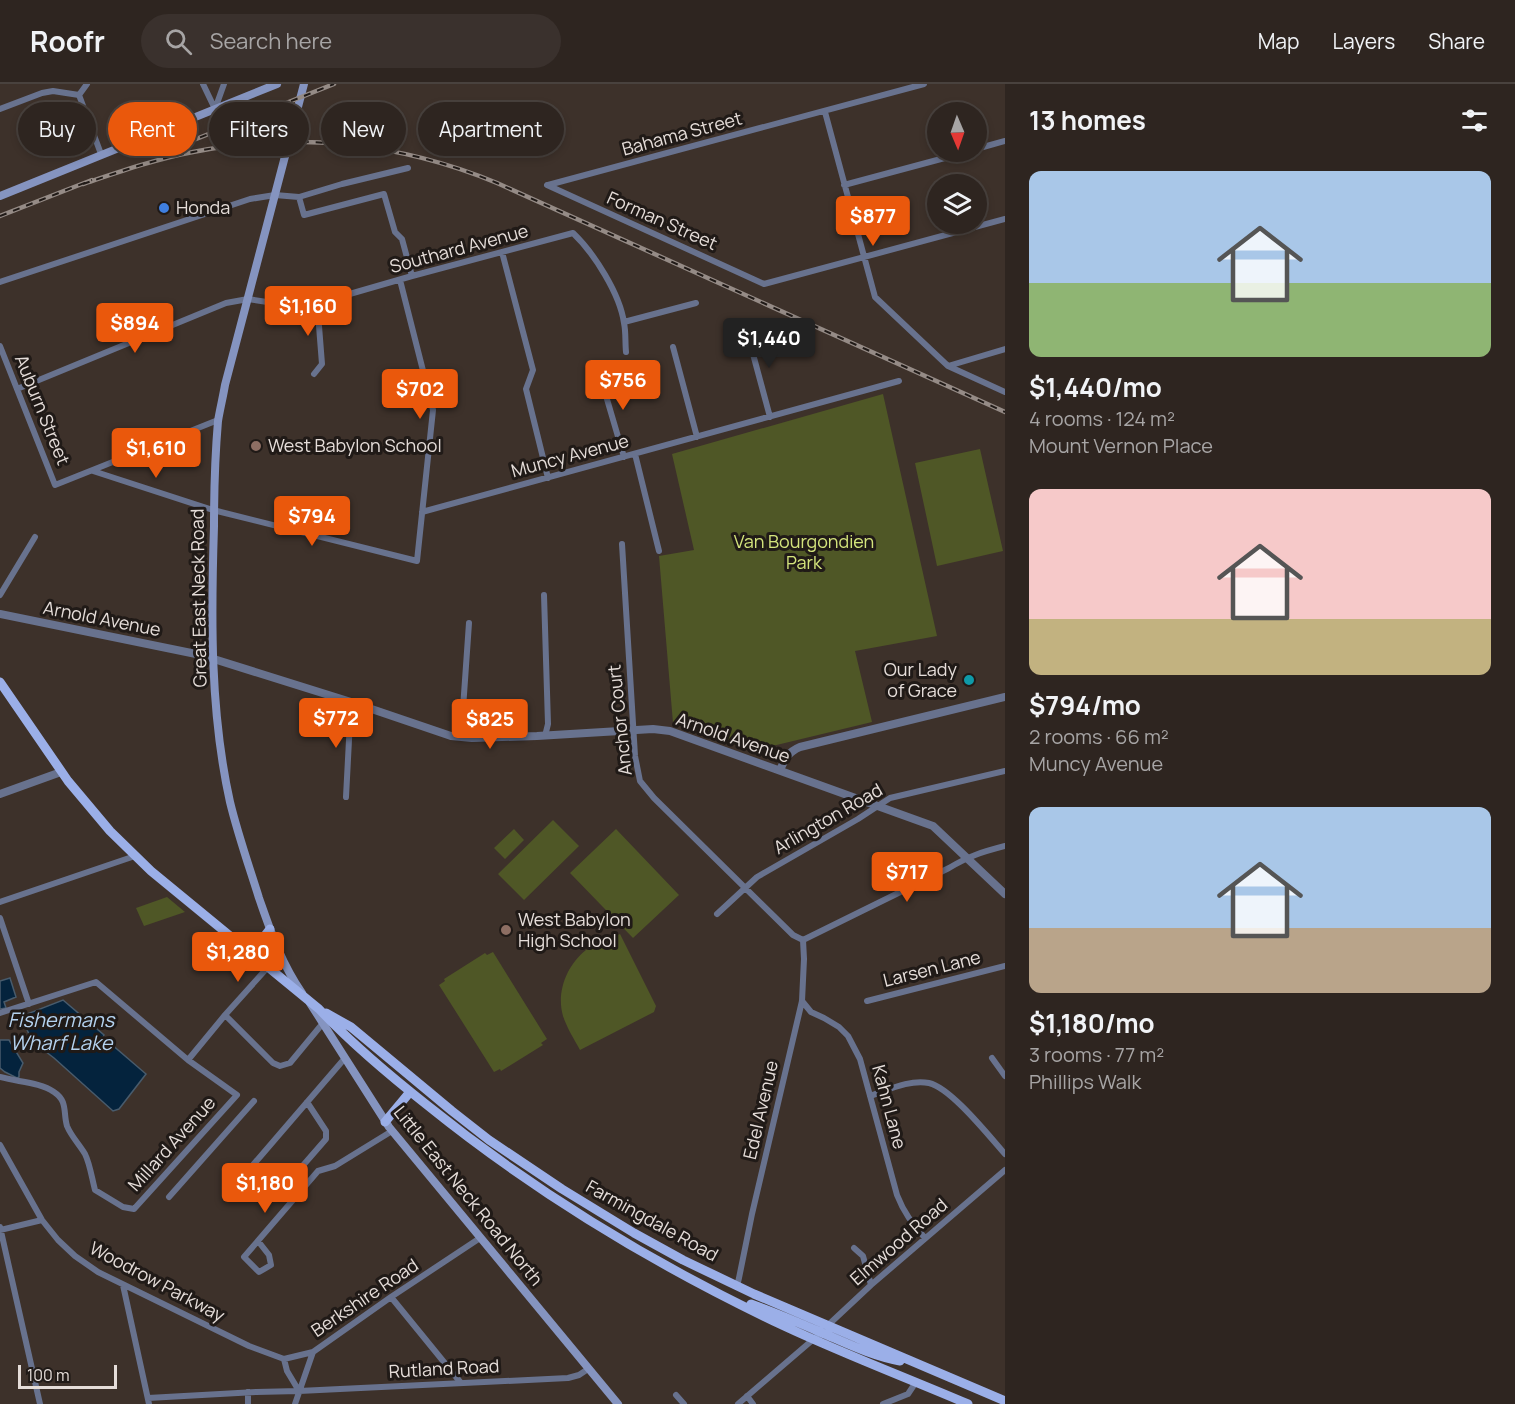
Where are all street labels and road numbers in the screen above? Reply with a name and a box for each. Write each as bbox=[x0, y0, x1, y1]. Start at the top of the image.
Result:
street label: Bahama Street bbox=[619, 105, 744, 161]
street label: Forman Street bbox=[603, 185, 721, 255]
street label: Southard Avenue bbox=[387, 218, 531, 278]
street label: Auburn Street bbox=[10, 351, 76, 468]
street label: Muncy Avenue bbox=[508, 428, 631, 482]
street label: Great East Neck Road bbox=[184, 508, 212, 688]
street label: Arnold Avenue bbox=[41, 595, 163, 641]
street label: Anchor Court bbox=[601, 663, 637, 777]
street label: Arnold Avenue bbox=[673, 706, 794, 768]
street label: Arlington Road bbox=[769, 777, 886, 859]
street label: Larsen Lane bbox=[881, 944, 983, 992]
street label: Edel Avenue bbox=[737, 1058, 783, 1162]
street label: Kahn Lane bbox=[867, 1062, 913, 1151]
street label: Millard Avenue bbox=[122, 1091, 220, 1196]
street label: Little East Neck Road North bbox=[389, 1101, 549, 1290]
street label: Farmingdale Road bbox=[582, 1174, 723, 1266]
street label: Elmwood Road bbox=[845, 1192, 952, 1290]
street label: Woodrow Parkway bbox=[86, 1235, 230, 1327]
street label: Berkshire Road bbox=[306, 1252, 423, 1342]
street label: Rutland Road bbox=[388, 1353, 500, 1383]

